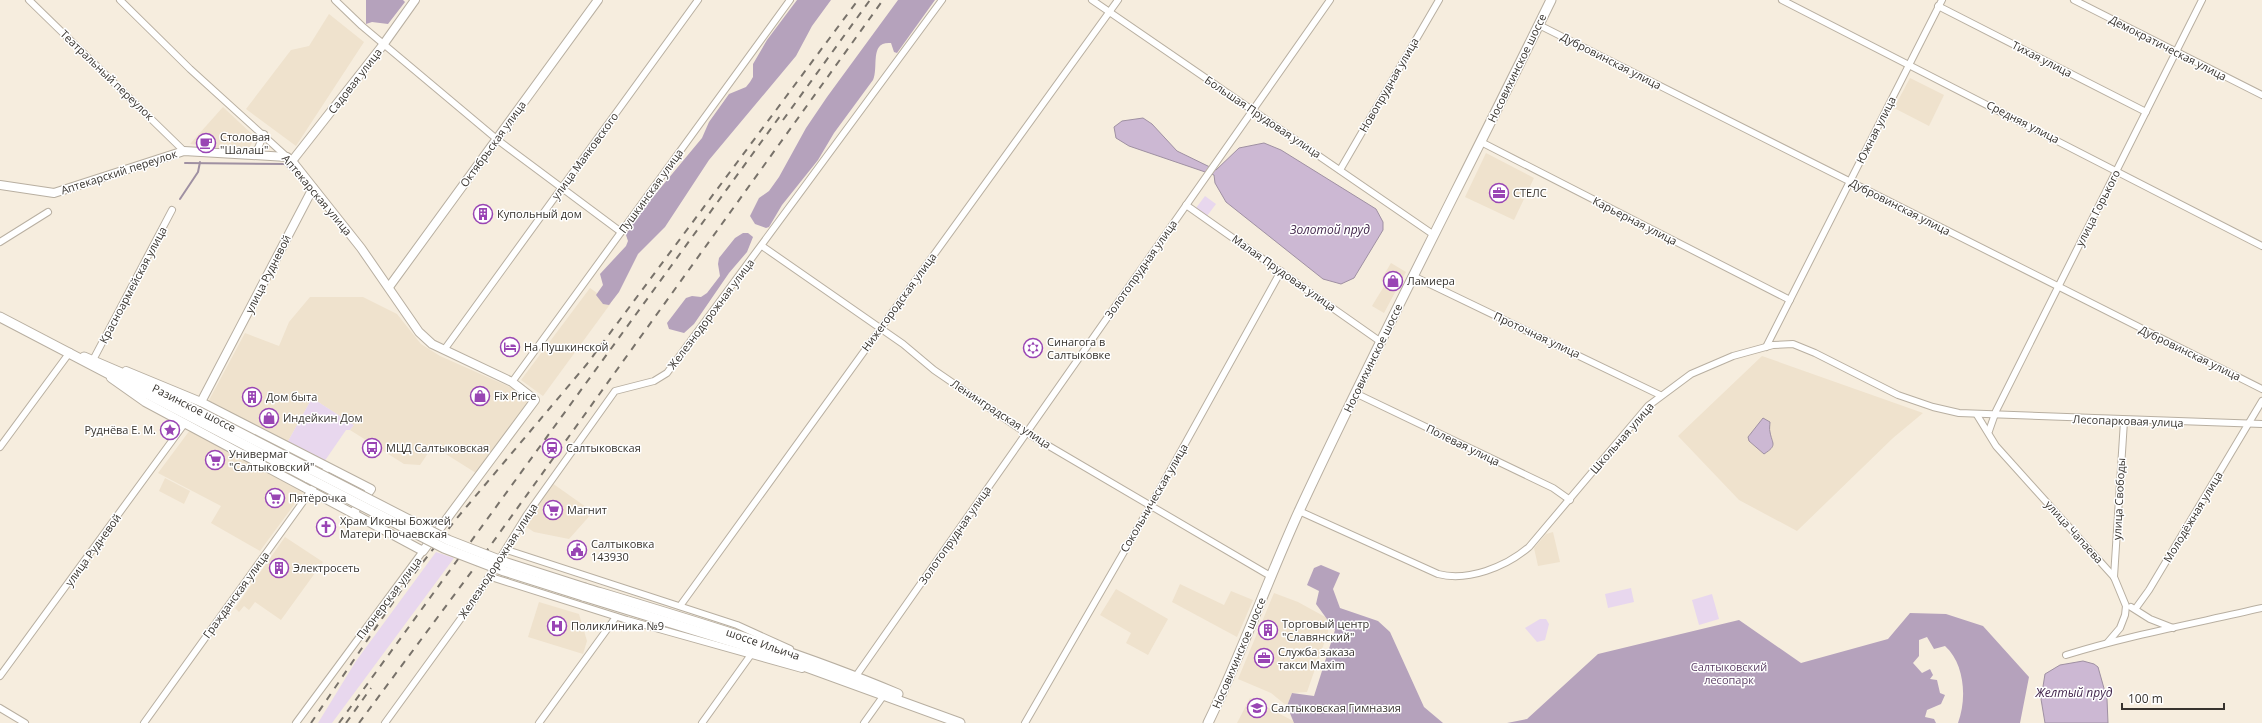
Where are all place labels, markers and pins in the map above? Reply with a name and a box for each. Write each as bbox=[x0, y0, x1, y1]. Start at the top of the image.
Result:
place label: Столовая "Шалаш" bbox=[220, 129, 270, 157]
cafe icon: Столовая "Шалаш" bbox=[195, 132, 217, 154]
office icon: СТЕЛС bbox=[1488, 182, 1510, 204]
place label: СТЕЛС bbox=[1513, 185, 1547, 200]
building icon: Купольный дом bbox=[472, 203, 494, 225]
place label: Купольный дом bbox=[497, 206, 582, 221]
shop icon: Ламиера bbox=[1382, 270, 1404, 292]
place label: Ламиера bbox=[1407, 273, 1455, 288]
place label: Синагога в Салтыковке bbox=[1047, 334, 1110, 362]
hotel icon: На Пушкинской bbox=[499, 336, 521, 358]
synagogue icon: Синагога в Салтыковке bbox=[1022, 337, 1044, 359]
place label: На Пушкинской bbox=[524, 339, 609, 354]
shop icon: Fix Price bbox=[469, 385, 491, 407]
building icon: Дом быта bbox=[241, 386, 263, 408]
place label: Fix Price bbox=[494, 388, 536, 403]
place label: Дом быта bbox=[266, 389, 317, 404]
shop icon: Индейкин Дом bbox=[258, 407, 280, 429]
place label: Индейкин Дом bbox=[283, 410, 363, 425]
place icon: Руднёва Е. М. bbox=[159, 419, 181, 441]
place label: Руднёва Е. М. bbox=[84, 422, 156, 437]
bus stop icon: МЦД Салтыковская bbox=[361, 437, 383, 459]
station icon: Салтыковская bbox=[541, 437, 563, 459]
place label: МЦД Салтыковская bbox=[386, 440, 489, 455]
place label: Салтыковская bbox=[566, 440, 641, 455]
place label: Универмаг "Салтыковский" bbox=[229, 446, 314, 474]
supermarket icon: Универмаг "Салтыковский" bbox=[204, 449, 226, 471]
supermarket icon: Пятёрочка bbox=[264, 487, 286, 509]
place label: Пятёрочка bbox=[289, 490, 346, 505]
supermarket icon: Магнит bbox=[542, 499, 564, 521]
place label: Магнит bbox=[567, 502, 607, 517]
place label: Храм Иконы Божией Матери Почаевская bbox=[340, 513, 451, 541]
church icon: Храм Иконы Божией Матери Почаевская bbox=[315, 516, 337, 538]
place label: Салтыковка 143930 bbox=[591, 536, 654, 564]
public building icon: Салтыковка 143930 bbox=[566, 539, 588, 561]
building icon: Электросеть bbox=[268, 557, 290, 579]
place label: Электросеть bbox=[293, 560, 360, 575]
hospital icon: Поликлиника №9 bbox=[546, 615, 568, 637]
place label: Торговый центр "Славянский" bbox=[1282, 616, 1370, 644]
place label: Поликлиника №9 bbox=[571, 618, 664, 633]
building icon: Торговый центр "Славянский" bbox=[1257, 619, 1279, 641]
place label: Служба заказа такси Maxim bbox=[1278, 644, 1355, 672]
office icon: Служба заказа такси Maxim bbox=[1253, 647, 1275, 669]
school or university icon: Салтыковская Гимназия bbox=[1246, 697, 1268, 719]
place label: Салтыковская Гимназия bbox=[1271, 700, 1401, 715]

